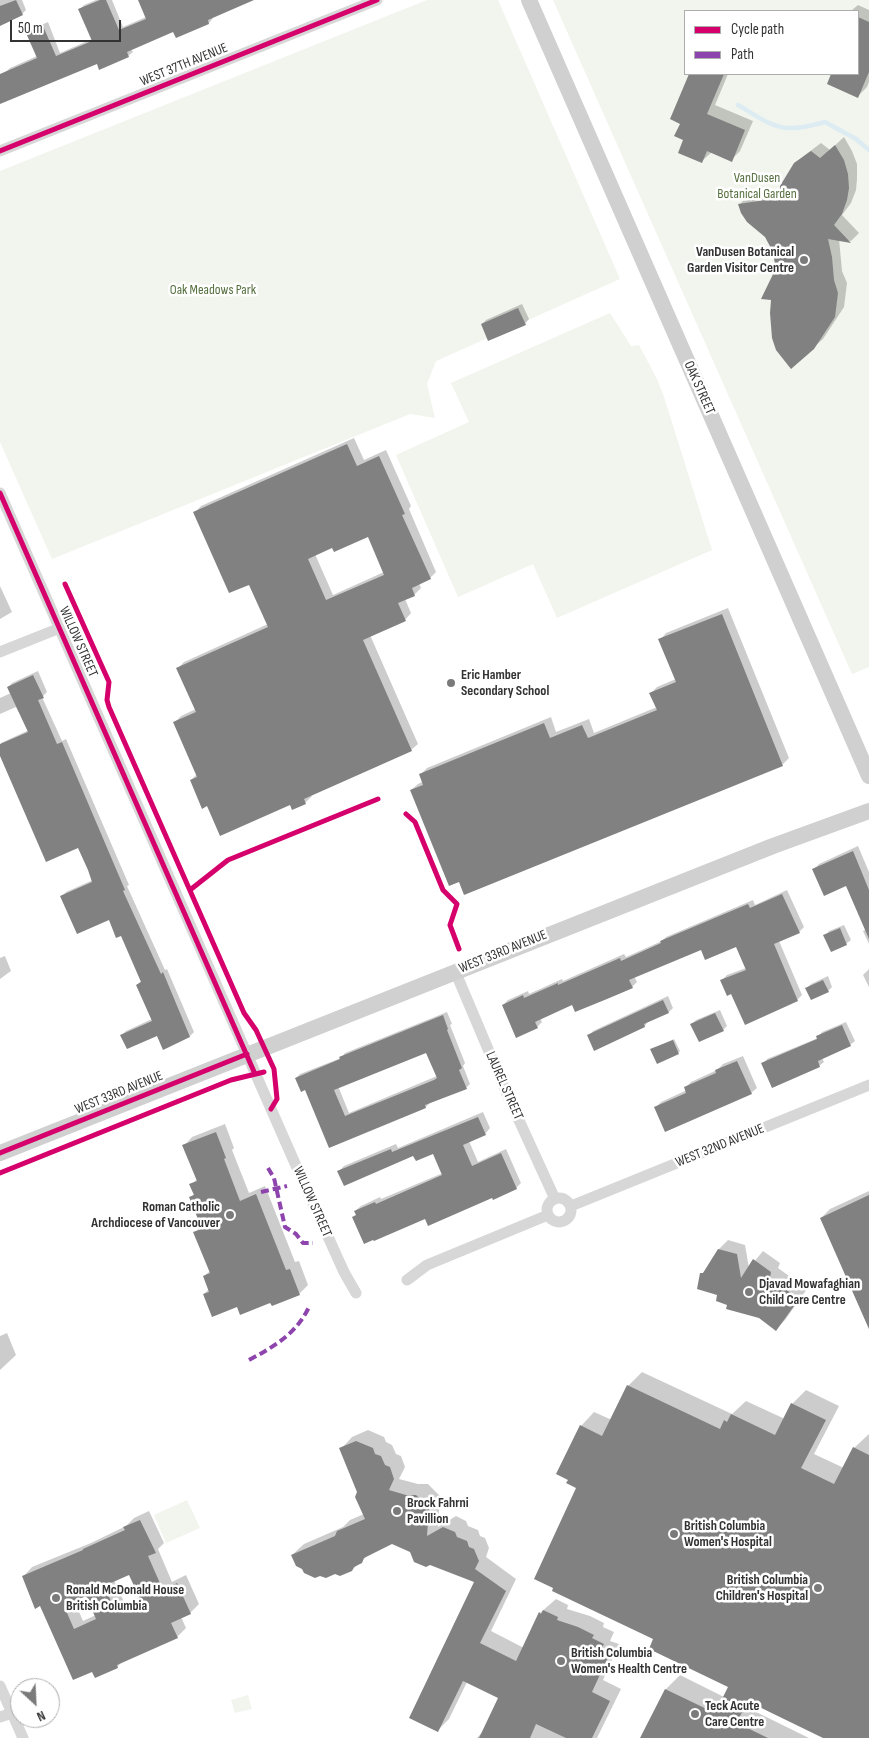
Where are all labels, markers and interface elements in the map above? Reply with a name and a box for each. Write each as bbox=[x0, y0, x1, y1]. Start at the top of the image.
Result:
scale bar bbox=[12, 10, 124, 42]
legend bbox=[684, 10, 859, 75]
text: 50 m bbox=[18, 19, 43, 38]
text: Cycle path bbox=[731, 20, 784, 39]
street label: WEST 37TH AVENUE bbox=[138, 40, 230, 90]
text: Path bbox=[731, 45, 754, 64]
park label: VanDusen Botanical Garden bbox=[717, 170, 797, 202]
place label: VanDusen Botanical Garden Visitor Centre bbox=[687, 244, 794, 276]
marker: VanDusen Botanical Garden Visitor Centre bbox=[798, 254, 810, 266]
park label: Oak Meadows Park bbox=[170, 282, 256, 298]
street label: OAK STREET bbox=[680, 359, 718, 417]
street label: WILLOW STREET bbox=[55, 604, 101, 680]
place label: Eric Hamber Secondary School bbox=[461, 667, 549, 700]
marker: Eric Hamber Secondary School bbox=[445, 677, 457, 689]
street label: WEST 33RD AVENUE bbox=[457, 927, 549, 977]
street label: LAUREL STREET bbox=[481, 1049, 527, 1123]
street label: WEST 33RD AVENUE bbox=[73, 1068, 165, 1118]
street label: WEST 32ND AVENUE bbox=[673, 1121, 767, 1171]
street label: WILLOW STREET bbox=[289, 1164, 335, 1240]
place label: Roman Catholic Archdiocese of Vancouver bbox=[91, 1199, 220, 1232]
marker: Roman Catholic Archdiocese of Vancouver bbox=[224, 1209, 236, 1221]
place label: Djavad Mowafaghian Child Care Centre bbox=[759, 1276, 860, 1308]
marker: Djavad Mowafaghian Child Care Centre bbox=[743, 1286, 755, 1298]
place label: Brock Fahrni Pavillion bbox=[407, 1495, 469, 1528]
marker: Brock Fahrni Pavillion bbox=[391, 1505, 403, 1517]
place label: British Columbia Women's Hospital bbox=[684, 1518, 772, 1550]
marker: British Columbia Women's Hospital bbox=[668, 1528, 680, 1540]
place label: British Columbia Children's Hospital bbox=[716, 1572, 808, 1604]
place label: Ronald McDonald House British Columbia bbox=[66, 1582, 184, 1614]
marker: British Columbia Children's Hospital bbox=[812, 1582, 824, 1594]
marker: Ronald McDonald House British Columbia bbox=[50, 1592, 62, 1604]
place label: British Columbia Women's Health Centre bbox=[571, 1645, 687, 1678]
marker: British Columbia Women's Health Centre bbox=[555, 1655, 567, 1667]
north arrow bbox=[10, 1678, 60, 1728]
place label: Teck Acute Care Centre bbox=[705, 1698, 764, 1730]
text: N bbox=[34, 1707, 48, 1725]
marker: Teck Acute Care Centre bbox=[689, 1708, 701, 1720]

